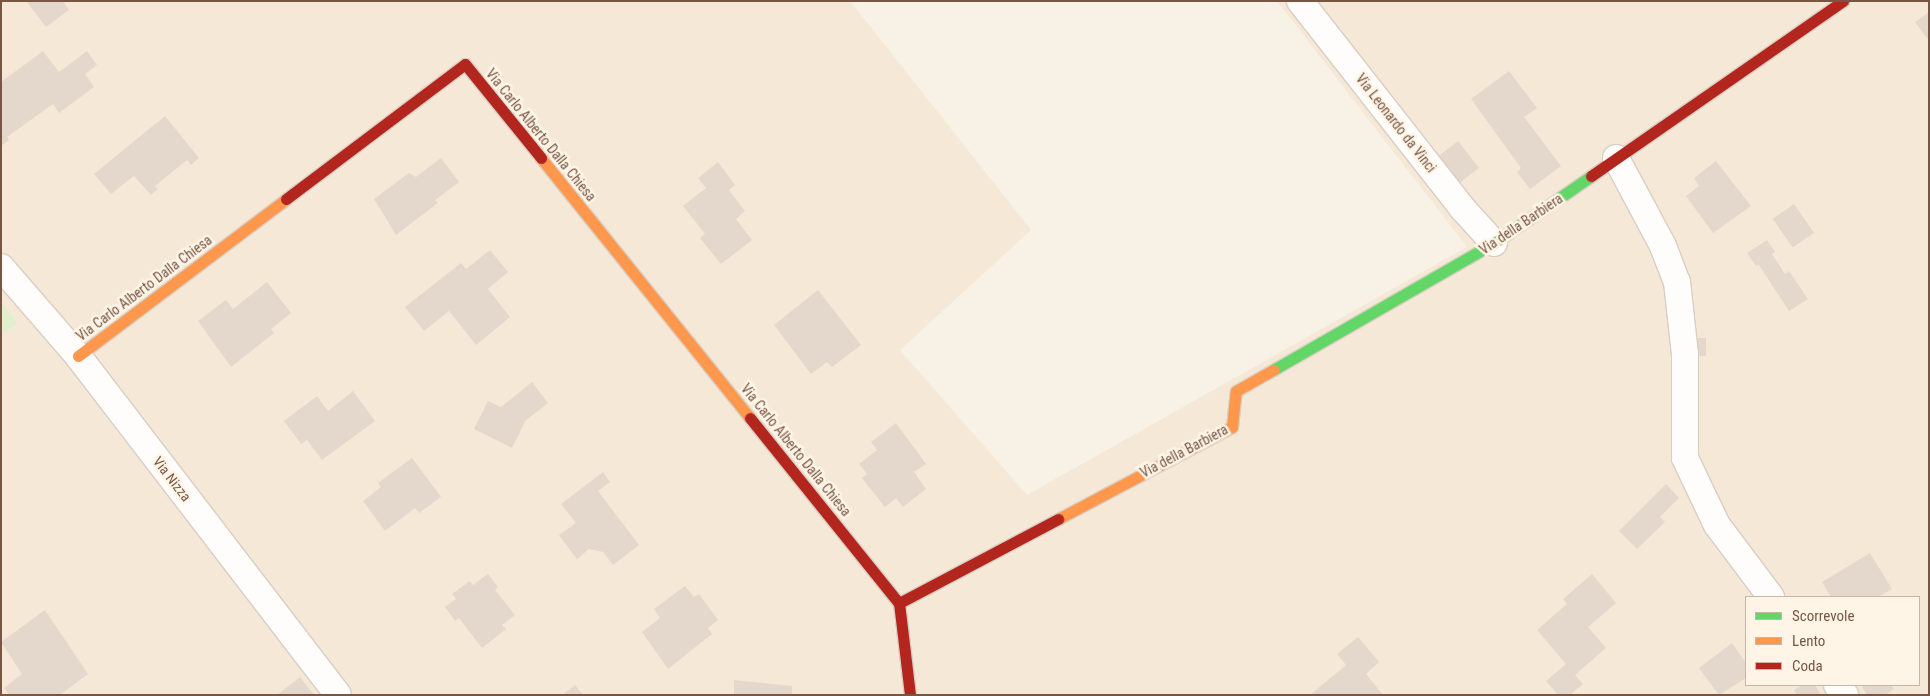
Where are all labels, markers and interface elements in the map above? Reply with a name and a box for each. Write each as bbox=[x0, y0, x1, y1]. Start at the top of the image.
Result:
street label: Via Carlo Alberto Dalla Chiesa bbox=[482, 65, 600, 205]
street label: Via Leonardo da Vinci bbox=[1352, 70, 1440, 176]
street label: Via della Barbiera bbox=[1476, 190, 1566, 258]
street label: Via Carlo Alberto Dalla Chiesa bbox=[73, 231, 215, 345]
street label: Via Carlo Alberto Dalla Chiesa bbox=[737, 380, 855, 520]
street label: Via della Barbiera bbox=[1137, 421, 1231, 481]
street label: Via Nizza bbox=[149, 453, 195, 505]
legend bbox=[1745, 596, 1920, 686]
text: Scorrevole bbox=[1792, 607, 1854, 625]
text: Lento bbox=[1792, 632, 1825, 650]
text: Coda bbox=[1792, 657, 1823, 675]

